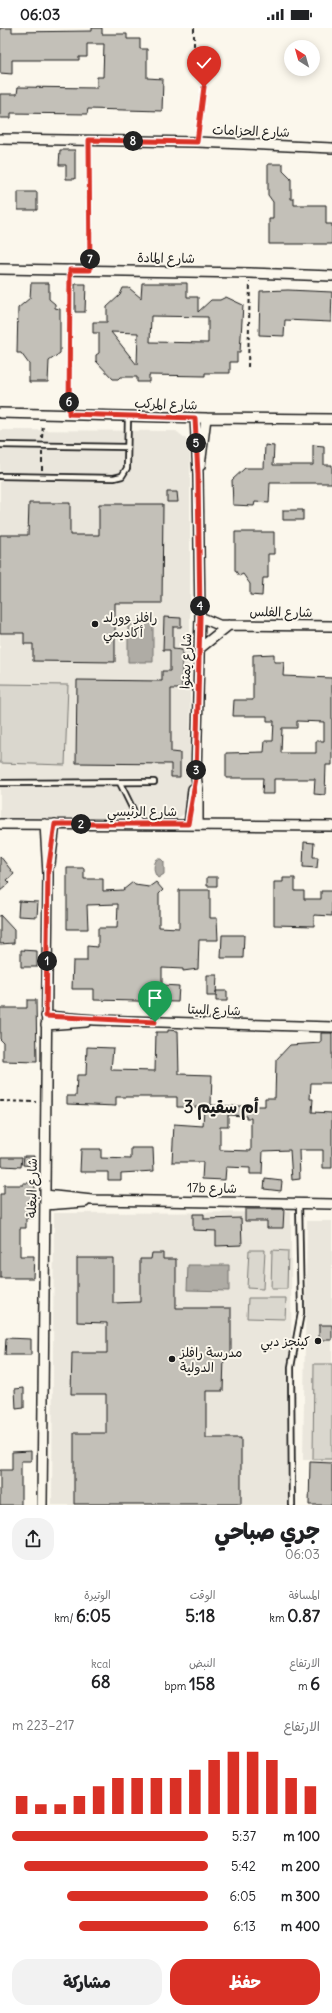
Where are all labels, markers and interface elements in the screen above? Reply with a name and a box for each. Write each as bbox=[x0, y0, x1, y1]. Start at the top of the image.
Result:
text: 06:03 bbox=[20, 5, 60, 24]
north arrow bbox=[284, 40, 320, 76]
map controls bbox=[284, 40, 320, 76]
pin bbox=[187, 46, 221, 87]
icon: check bbox=[193, 52, 215, 74]
street label: شارع الحزامات bbox=[212, 121, 290, 142]
pin: 8 bbox=[123, 131, 143, 151]
text: 8 bbox=[130, 134, 136, 148]
pin: 7 bbox=[80, 249, 100, 269]
street label: شارع المادة bbox=[137, 249, 195, 268]
text: 7 bbox=[87, 252, 93, 266]
pin: 6 bbox=[59, 392, 79, 412]
street label: شارع المركب bbox=[134, 394, 198, 415]
text: 6 bbox=[66, 395, 72, 409]
pin: 5 bbox=[186, 433, 206, 453]
text: 5 bbox=[193, 436, 199, 450]
pin: 4 bbox=[190, 596, 210, 616]
text: 4 bbox=[197, 599, 203, 613]
street label: شارع الفلس bbox=[249, 603, 313, 622]
place label: رافلز وورلد أكاديمي bbox=[103, 609, 157, 644]
marker: رافلز وورلد أكاديمي bbox=[90, 619, 100, 629]
street label: شارع يمتوا bbox=[177, 633, 196, 689]
pin: 3 bbox=[186, 760, 206, 780]
text: 3 bbox=[193, 763, 199, 777]
street label: شارع الرئيسي bbox=[107, 803, 177, 823]
pin: 2 bbox=[71, 814, 91, 834]
text: 2 bbox=[78, 817, 84, 831]
pin: 1 bbox=[37, 951, 57, 971]
text: 1 bbox=[45, 954, 49, 968]
pin bbox=[138, 981, 172, 1022]
icon: arrive bbox=[144, 987, 166, 1009]
street label: شارع البيتا bbox=[187, 1001, 241, 1020]
district label: أم سقيم 3 bbox=[184, 1096, 259, 1120]
street label: شارع البغلة bbox=[23, 1158, 42, 1218]
street label: 17b شارع bbox=[187, 1179, 237, 1198]
place label: كينجز دبي bbox=[260, 1333, 310, 1353]
marker: كينجز دبي bbox=[313, 1336, 323, 1346]
place label: مدرسة رافلز الدولية bbox=[179, 1344, 242, 1376]
marker: مدرسة رافلز الدولية bbox=[167, 1354, 177, 1364]
text: جري صباحي bbox=[214, 1517, 320, 1545]
button: share bbox=[12, 1518, 54, 1560]
text: 06:03 bbox=[285, 1546, 320, 1563]
text: الوتيرة bbox=[84, 1588, 111, 1602]
text: الوقت bbox=[190, 1588, 215, 1602]
text: المسافة bbox=[289, 1588, 320, 1602]
text: 6:05 bbox=[76, 1605, 111, 1627]
text: 5:18 bbox=[185, 1605, 215, 1627]
text: 0.87 bbox=[287, 1605, 320, 1627]
text: /km bbox=[54, 1611, 76, 1625]
text: km bbox=[269, 1611, 287, 1625]
text: النبض bbox=[189, 1656, 215, 1670]
text: الارتفاع bbox=[289, 1656, 320, 1670]
text: kcal bbox=[91, 1657, 111, 1671]
text: 68 bbox=[91, 1671, 111, 1693]
text: 158 bbox=[189, 1673, 215, 1695]
text: 6 bbox=[310, 1673, 320, 1695]
text: bpm bbox=[164, 1679, 189, 1693]
text: m bbox=[298, 1679, 310, 1693]
text: 217–223 m bbox=[12, 1717, 74, 1734]
text: الارتفاع bbox=[284, 1718, 320, 1735]
text: 5:37 bbox=[232, 1828, 256, 1845]
text: 100 m bbox=[283, 1828, 320, 1845]
text: 5:42 bbox=[231, 1858, 256, 1875]
text: 200 m bbox=[281, 1858, 320, 1875]
text: 6:05 bbox=[230, 1888, 256, 1905]
text: 300 m bbox=[281, 1888, 320, 1905]
text: 6:13 bbox=[233, 1918, 256, 1935]
text: 400 m bbox=[281, 1918, 320, 1935]
button: مشاركة bbox=[12, 1959, 162, 2005]
button: حفظ bbox=[170, 1959, 320, 2005]

